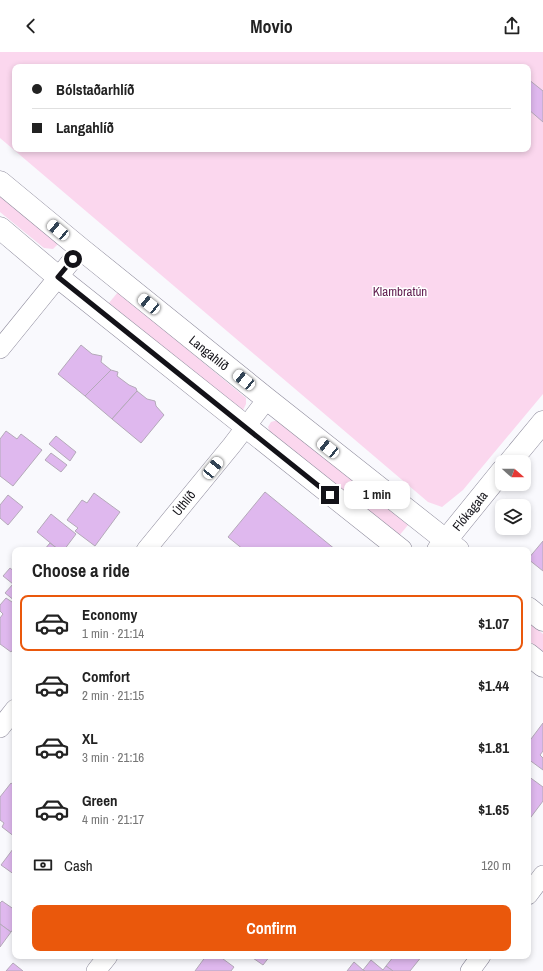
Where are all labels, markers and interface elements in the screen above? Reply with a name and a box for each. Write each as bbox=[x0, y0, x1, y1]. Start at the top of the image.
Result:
text: Movio bbox=[250, 14, 293, 39]
icon: back bbox=[20, 15, 42, 37]
icon: share bbox=[501, 15, 523, 37]
text: Bólstaðarhlíð bbox=[56, 79, 135, 100]
text: Langahlíð bbox=[56, 117, 114, 138]
car bbox=[45, 218, 71, 242]
route start bbox=[64, 250, 82, 268]
park label: Klambratún bbox=[373, 283, 427, 300]
car bbox=[136, 292, 162, 316]
street label: Langahlíð bbox=[185, 332, 233, 374]
car bbox=[231, 368, 257, 392]
car bbox=[315, 436, 341, 460]
car bbox=[201, 455, 225, 481]
north arrow bbox=[495, 455, 531, 491]
map controls bbox=[495, 455, 531, 535]
callout: 1 min bbox=[344, 481, 410, 509]
route end bbox=[321, 486, 339, 504]
text: 1 min bbox=[363, 486, 391, 503]
street label: Úthlíð bbox=[169, 487, 199, 519]
street label: Flókagata bbox=[449, 487, 491, 535]
button: layers bbox=[495, 499, 531, 535]
text: Choose a ride bbox=[32, 558, 130, 583]
text: Economy bbox=[82, 604, 137, 625]
icon: car bbox=[34, 605, 70, 641]
text: $1.07 bbox=[478, 613, 509, 634]
text: 1 min · 21:14 bbox=[82, 625, 144, 642]
text: Comfort bbox=[82, 666, 130, 687]
icon: car bbox=[34, 667, 70, 703]
text: $1.44 bbox=[478, 675, 509, 696]
text: 2 min · 21:15 bbox=[82, 687, 144, 704]
text: XL bbox=[82, 728, 98, 749]
icon: car bbox=[34, 729, 70, 765]
text: $1.81 bbox=[478, 737, 509, 758]
text: 3 min · 21:16 bbox=[82, 749, 144, 766]
text: Green bbox=[82, 790, 118, 811]
icon: car bbox=[34, 791, 70, 827]
text: $1.65 bbox=[478, 799, 509, 820]
text: 4 min · 21:17 bbox=[82, 811, 144, 828]
icon: cash bbox=[32, 854, 54, 876]
text: Cash bbox=[64, 855, 93, 876]
text: 120 m bbox=[481, 857, 511, 874]
button: Confirm bbox=[32, 905, 511, 951]

